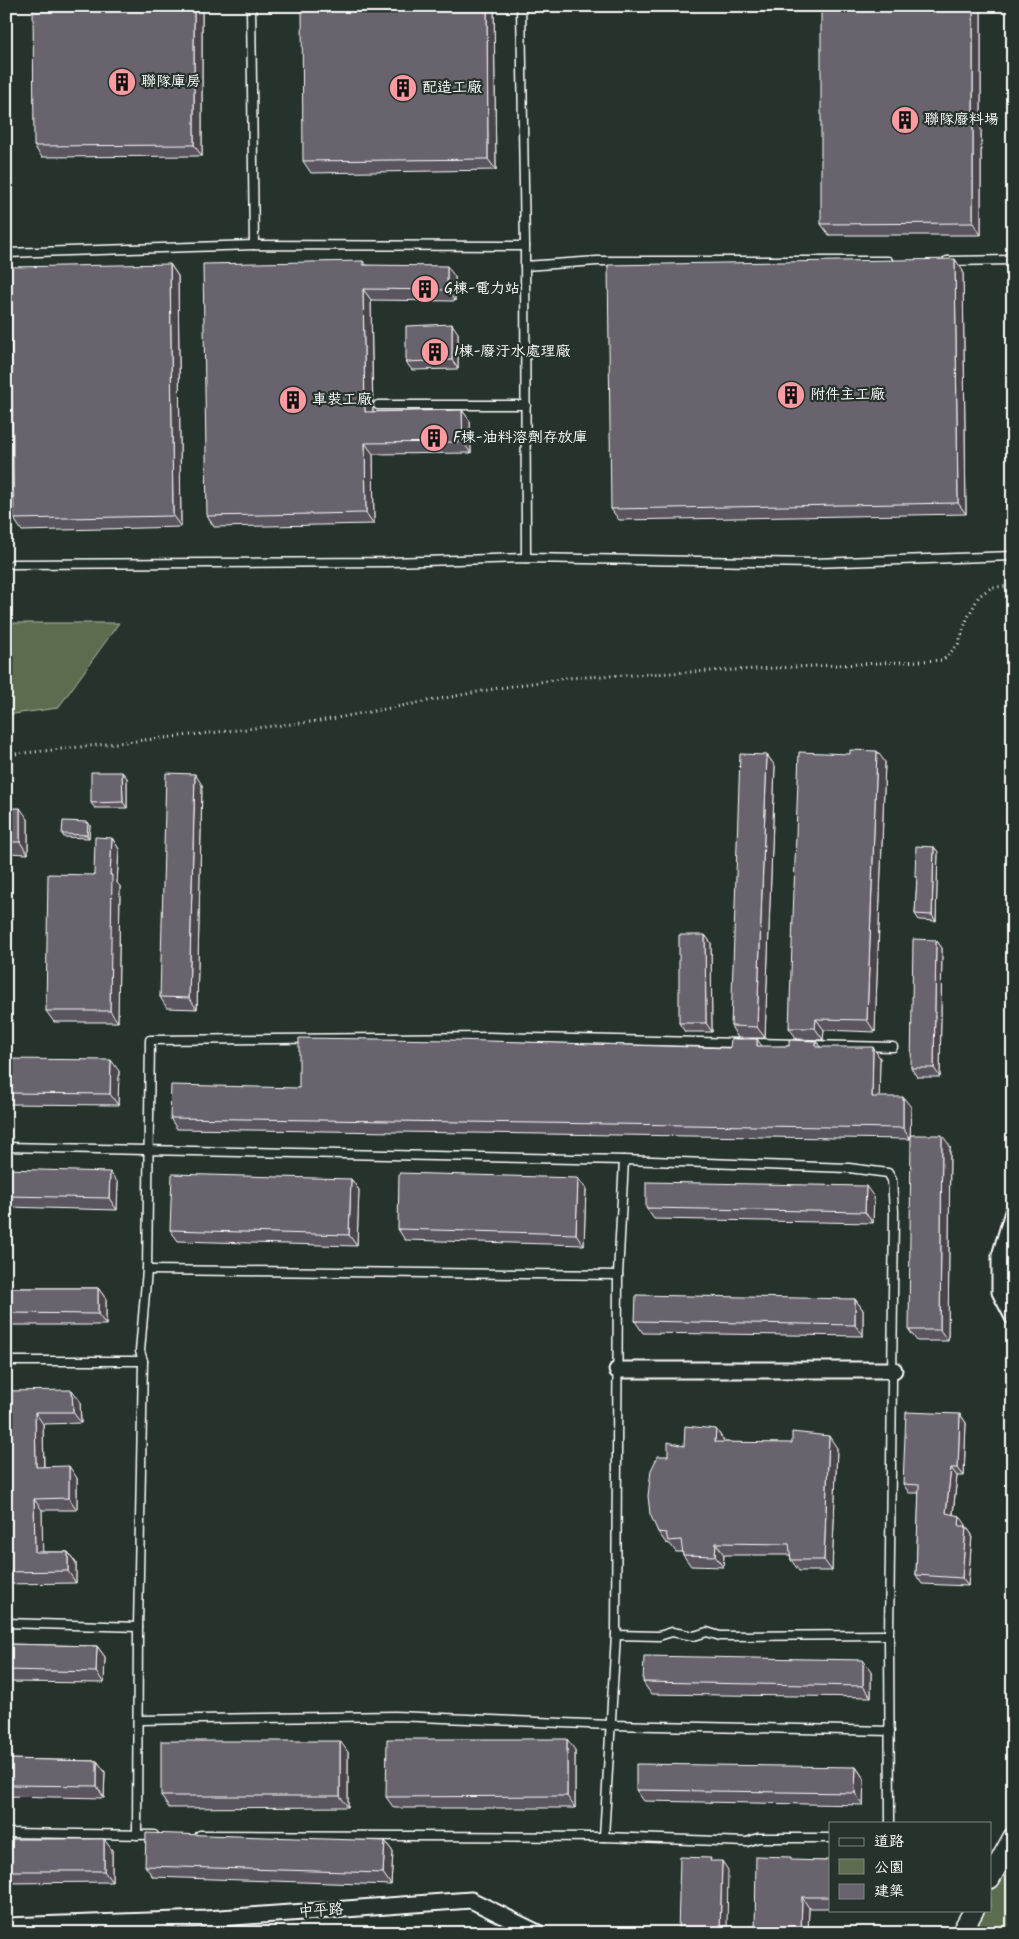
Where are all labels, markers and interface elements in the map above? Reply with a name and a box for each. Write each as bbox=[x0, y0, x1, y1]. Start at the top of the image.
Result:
building icon: 聯隊庫房 bbox=[107, 67, 137, 97]
place label: 聯隊庫房 bbox=[141, 70, 201, 94]
building icon: 配造工廠 bbox=[388, 73, 418, 103]
place label: 配造工廠 bbox=[422, 76, 482, 100]
building icon: 聯隊廢料場 bbox=[890, 105, 920, 135]
place label: 聯隊廢料場 bbox=[924, 108, 999, 132]
building icon: G棟-電力站 bbox=[410, 274, 440, 304]
place label: G棟-電力站 bbox=[444, 277, 520, 301]
building icon: I棟-廢汙水處理廠 bbox=[420, 337, 450, 367]
place label: I棟-廢汙水處理廠 bbox=[454, 340, 571, 364]
building icon: 附件主工廠 bbox=[776, 380, 806, 410]
place label: 附件主工廠 bbox=[810, 383, 885, 407]
building icon: 車裝工廠 bbox=[278, 385, 308, 415]
place label: 車裝工廠 bbox=[312, 388, 372, 412]
building icon: F棟-油料溶劑存放庫 bbox=[419, 423, 449, 453]
place label: F棟-油料溶劑存放庫 bbox=[453, 426, 588, 450]
legend bbox=[829, 1822, 992, 1912]
text: 道路 bbox=[874, 1830, 904, 1854]
text: 公園 bbox=[874, 1856, 904, 1880]
text: 建築 bbox=[874, 1880, 904, 1904]
street label: 中平路 bbox=[298, 1897, 344, 1925]

